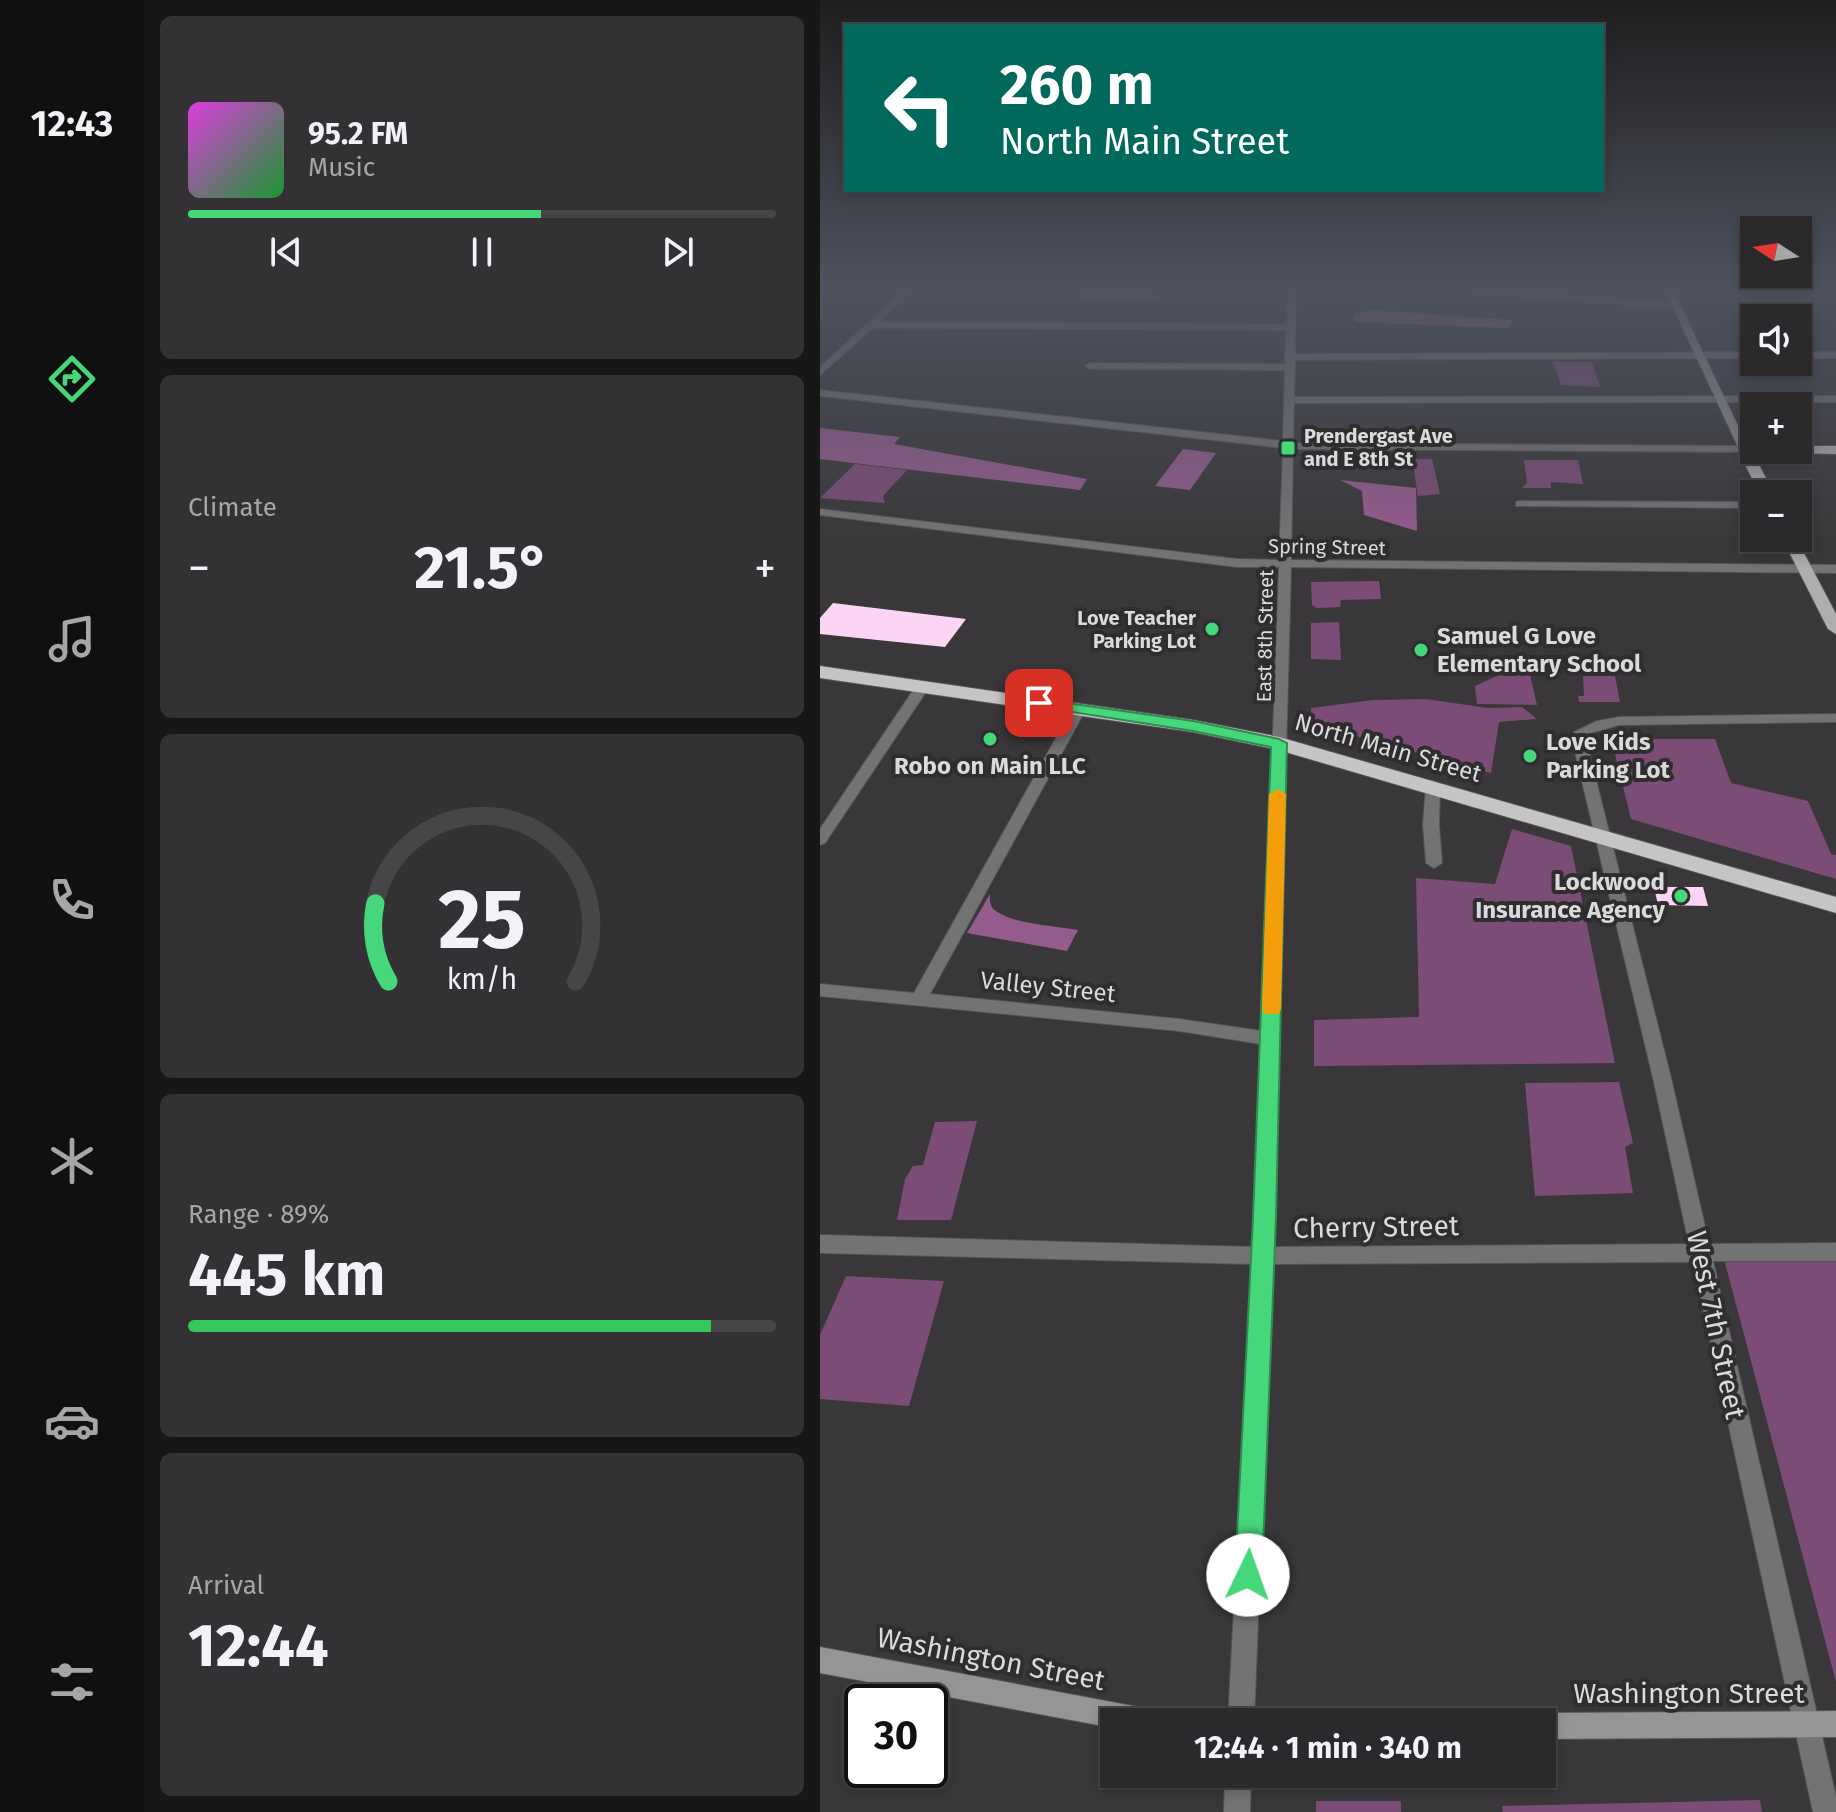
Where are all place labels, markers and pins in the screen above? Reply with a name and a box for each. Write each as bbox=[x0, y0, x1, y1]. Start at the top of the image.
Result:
place label: Prendergast Ave and E 8th St bbox=[1304, 424, 1453, 471]
marker: Prendergast Ave and E 8th St bbox=[1279, 439, 1297, 457]
place label: Love Teacher Parking Lot bbox=[1077, 606, 1197, 653]
marker: Love Teacher Parking Lot bbox=[1203, 620, 1221, 638]
place label: Samuel G Love Elementary School bbox=[1437, 622, 1642, 678]
marker: Samuel G Love Elementary School bbox=[1412, 641, 1430, 659]
pin bbox=[1005, 669, 1073, 737]
place label: Love Kids Parking Lot bbox=[1546, 728, 1670, 784]
marker: Robo on Main LLC bbox=[981, 730, 999, 748]
marker: Love Kids Parking Lot bbox=[1521, 747, 1539, 765]
place label: Robo on Main LLC bbox=[894, 752, 1086, 780]
place label: Lockwood Insurance Agency bbox=[1475, 868, 1666, 924]
marker: Lockwood Insurance Agency bbox=[1672, 887, 1690, 905]

